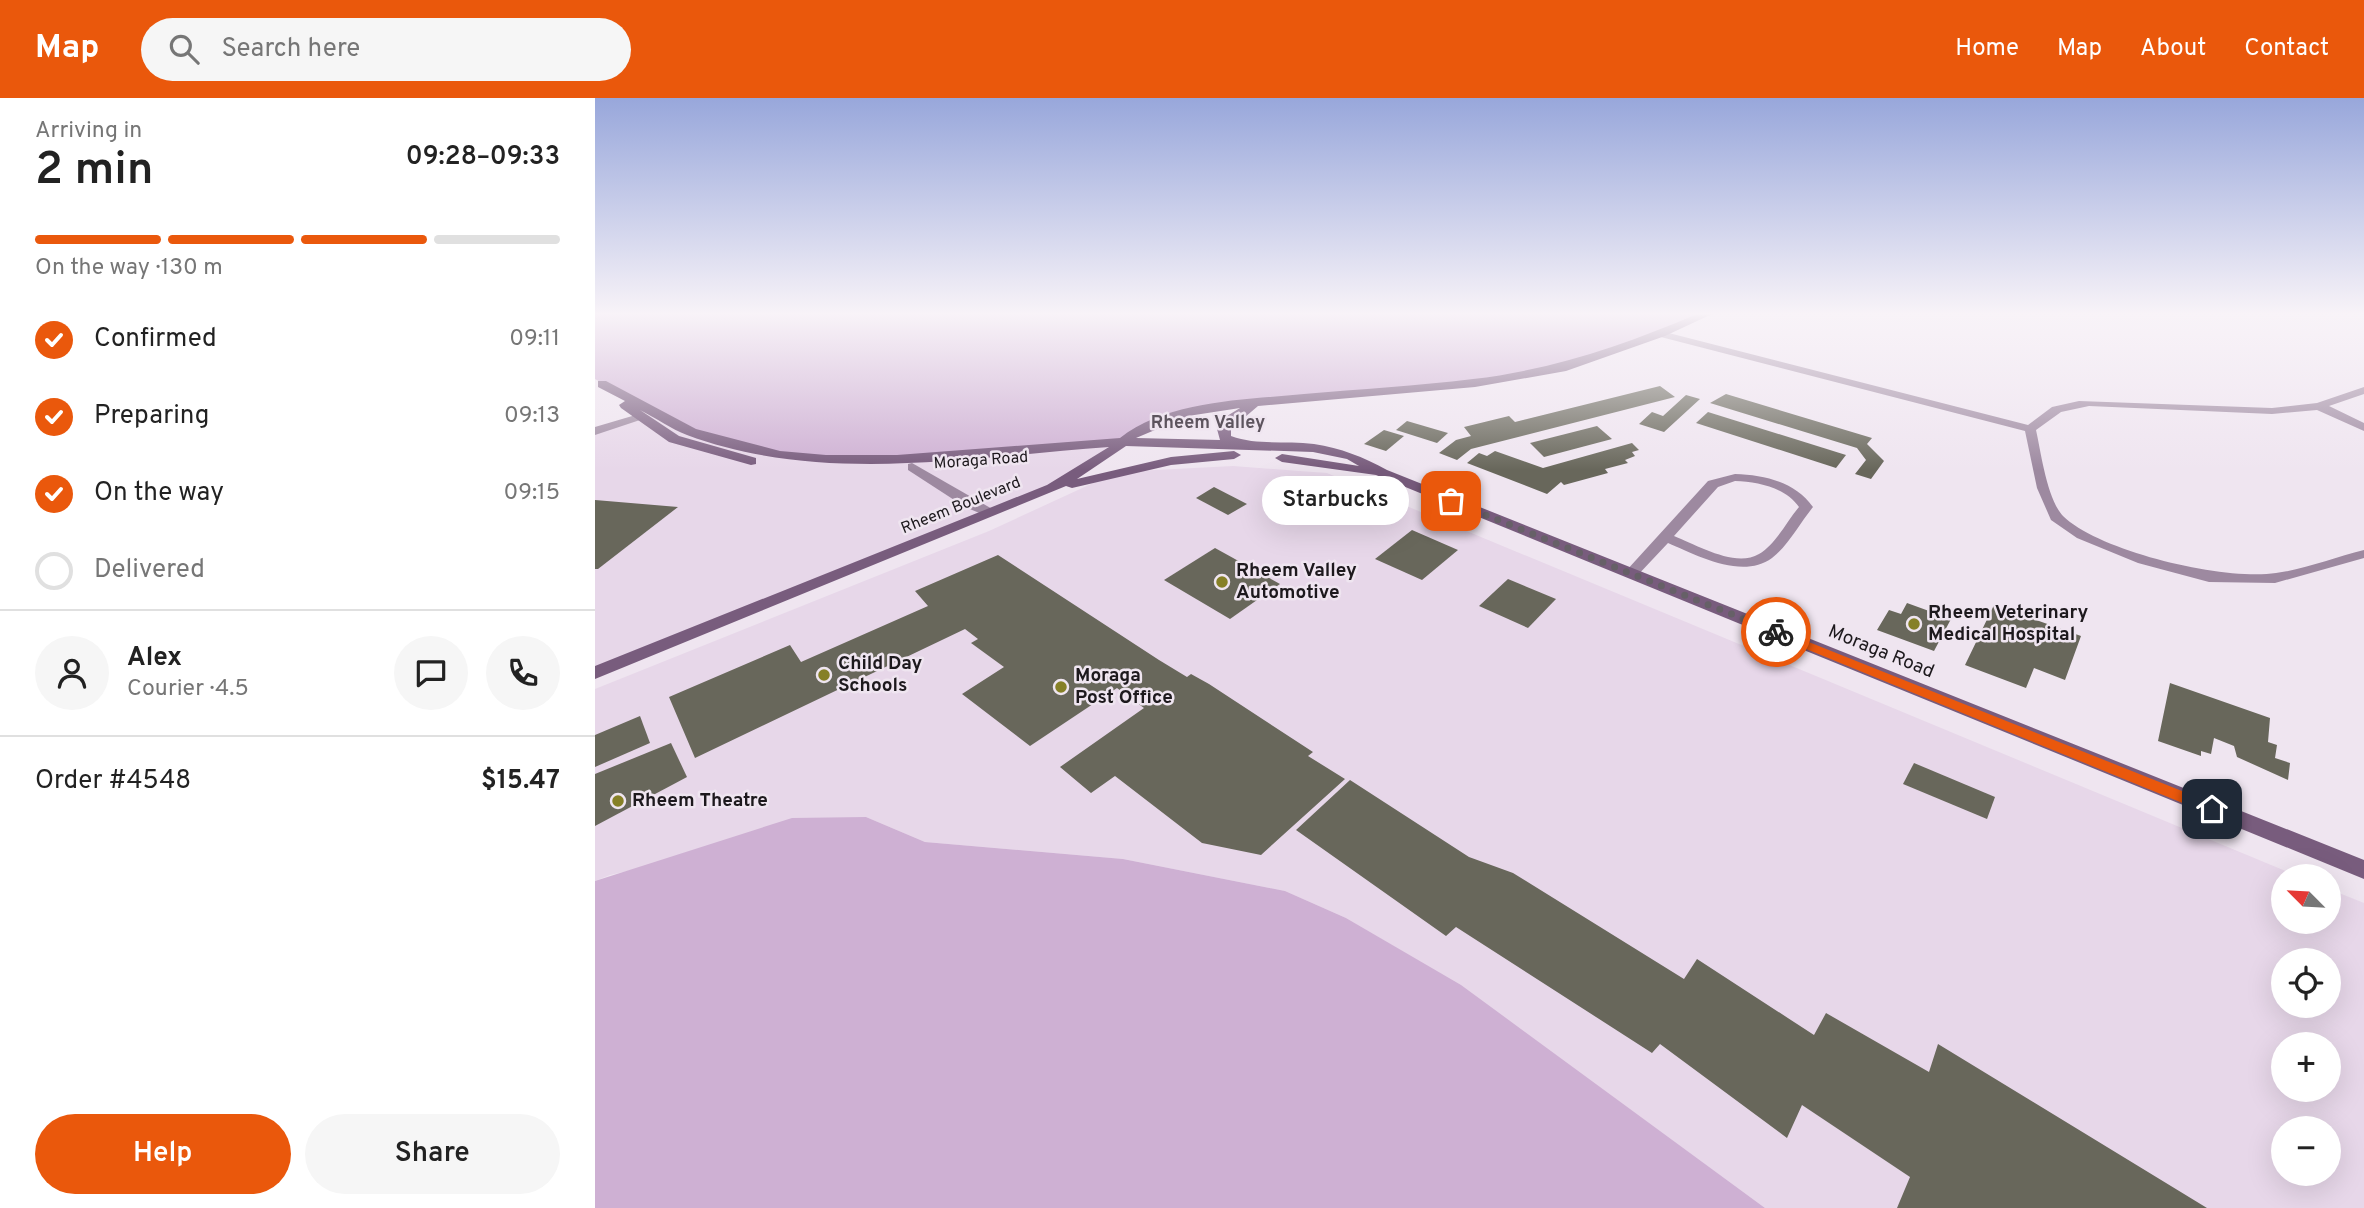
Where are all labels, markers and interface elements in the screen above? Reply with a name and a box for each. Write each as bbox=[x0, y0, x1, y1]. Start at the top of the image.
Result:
search box bbox=[141, 18, 631, 81]
text: Map bbox=[35, 28, 99, 70]
icon: search bbox=[165, 30, 203, 68]
text: Search here bbox=[221, 33, 360, 66]
text: Home bbox=[1955, 34, 2019, 64]
text: Map bbox=[2057, 34, 2102, 64]
text: About bbox=[2140, 34, 2206, 64]
text: Contact bbox=[2244, 34, 2329, 64]
text: Arriving in bbox=[35, 117, 142, 146]
text: 09:28–09:33 bbox=[406, 141, 560, 174]
text: 2 min bbox=[35, 142, 154, 201]
text: On the way · 130 m bbox=[35, 254, 223, 283]
icon: check bbox=[35, 321, 73, 359]
text: Confirmed bbox=[94, 323, 217, 356]
text: 09:11 bbox=[509, 325, 560, 354]
icon: check bbox=[35, 398, 73, 436]
text: Preparing bbox=[94, 400, 209, 433]
text: 09:13 bbox=[504, 402, 560, 431]
district label: Rheem Valley bbox=[1151, 412, 1265, 435]
street label: Moraga Road bbox=[933, 448, 1029, 474]
pin bbox=[1421, 471, 1481, 531]
street label: Rheem Boulevard bbox=[898, 473, 1024, 539]
icon: check bbox=[35, 475, 73, 513]
callout: Starbucks bbox=[1262, 476, 1409, 526]
text: On the way bbox=[94, 477, 224, 510]
text: 09:15 bbox=[503, 479, 560, 508]
icon: bag bbox=[1432, 482, 1470, 520]
text: Starbucks bbox=[1282, 486, 1389, 515]
text: Delivered bbox=[94, 554, 205, 587]
place label: Rheem Valley Automotive bbox=[1236, 559, 1357, 605]
marker: Rheem Valley Automotive bbox=[1214, 574, 1230, 590]
courier bbox=[1741, 597, 1811, 667]
place label: Rheem Veterinary Medical Hospital bbox=[1928, 601, 2089, 647]
icon: bike bbox=[1757, 613, 1795, 651]
marker: Rheem Veterinary Medical Hospital bbox=[1906, 616, 1922, 632]
street label: Moraga Road bbox=[1824, 620, 1938, 684]
button: person bbox=[35, 636, 109, 710]
button: chat bbox=[394, 636, 468, 710]
button: phone bbox=[486, 636, 560, 710]
text: Alex bbox=[127, 642, 182, 675]
place label: Child Day Schools bbox=[838, 652, 923, 698]
place label: Moraga Post Office bbox=[1075, 664, 1173, 710]
marker: Child Day Schools bbox=[816, 667, 832, 683]
text: Courier · 4.5 bbox=[127, 675, 249, 704]
marker: Moraga Post Office bbox=[1053, 679, 1069, 695]
text: Order #4548 bbox=[35, 765, 191, 798]
text: $15.47 bbox=[481, 765, 560, 798]
pin bbox=[2182, 779, 2242, 839]
place label: Rheem Theatre bbox=[632, 789, 768, 813]
icon: home bbox=[2193, 790, 2231, 828]
marker: Rheem Theatre bbox=[610, 793, 626, 809]
north arrow bbox=[2271, 864, 2341, 934]
map controls bbox=[2271, 864, 2341, 1186]
button: locate bbox=[2271, 948, 2341, 1018]
button: + bbox=[2271, 1032, 2341, 1102]
button: Help bbox=[35, 1114, 291, 1194]
button: Share bbox=[305, 1114, 560, 1194]
button: − bbox=[2271, 1116, 2341, 1186]

